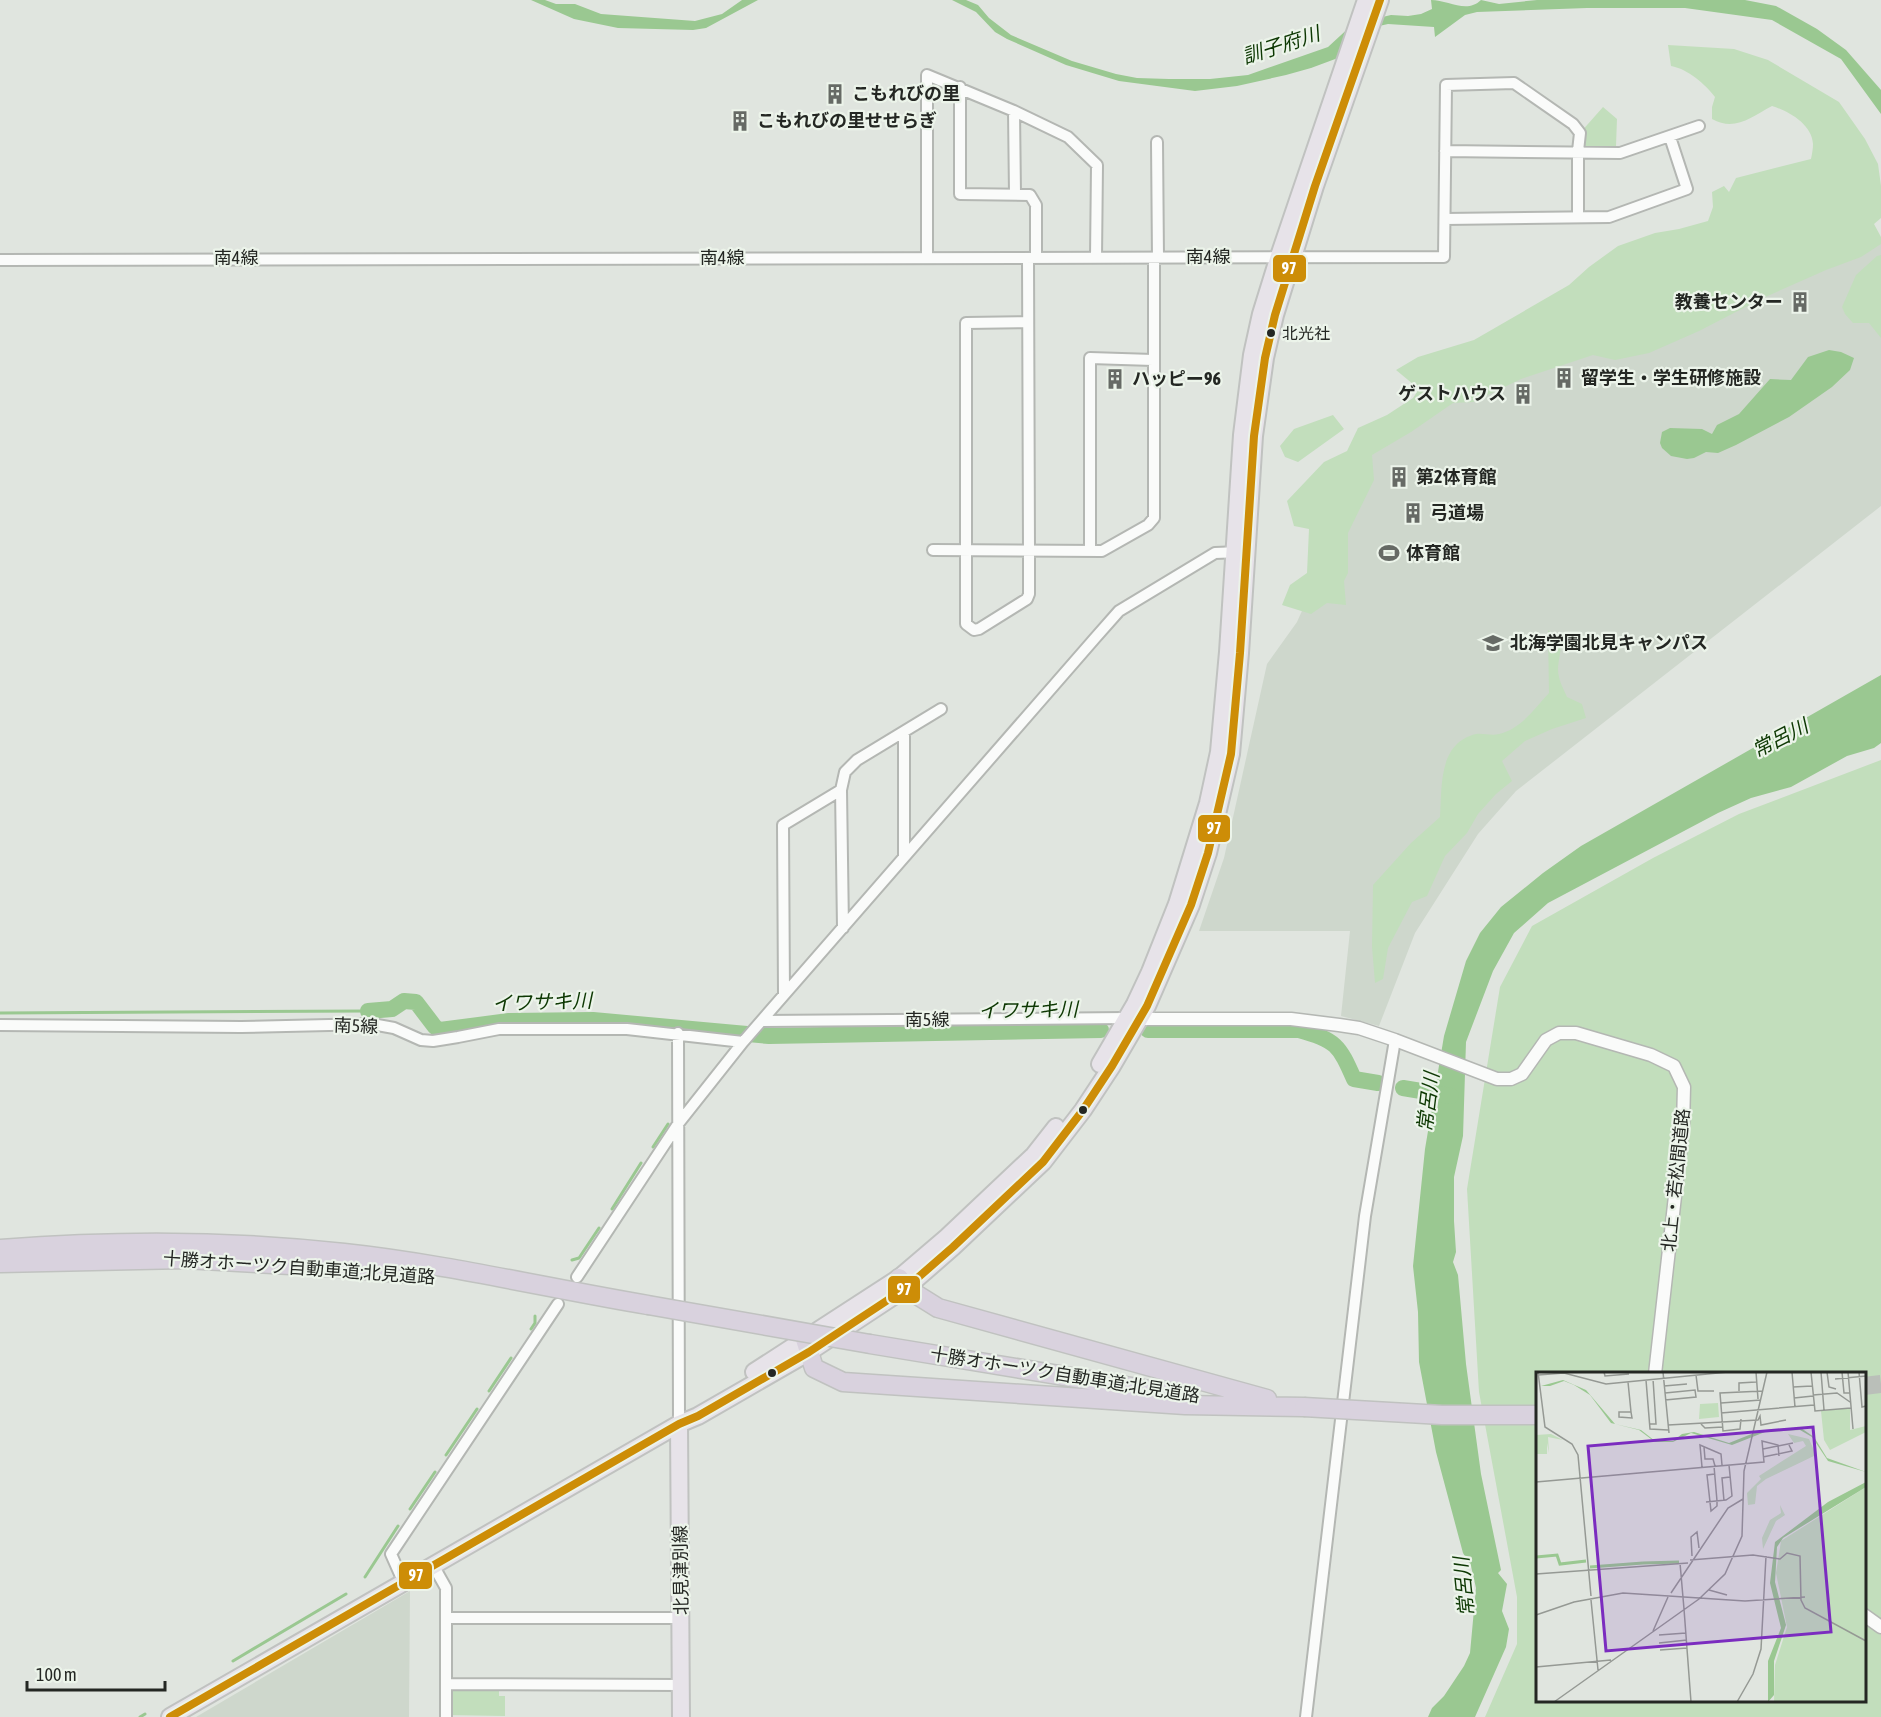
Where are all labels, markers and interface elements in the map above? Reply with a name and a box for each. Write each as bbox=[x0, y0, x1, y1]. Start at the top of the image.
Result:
water label: 訓子府川 bbox=[1239, 21, 1324, 68]
building icon: こもれびの里 bbox=[823, 82, 847, 106]
place label: こもれびの里 bbox=[852, 83, 960, 104]
building icon: こもれびの里せせらぎ bbox=[728, 109, 752, 133]
place label: こもれびの里せせらぎ bbox=[757, 110, 937, 131]
street label: 南4線 bbox=[1186, 246, 1230, 267]
street label: 南4線 bbox=[214, 247, 258, 268]
street label: 南4線 bbox=[700, 247, 744, 268]
line badge: 97 bbox=[1272, 254, 1307, 283]
text: 97 bbox=[1281, 259, 1297, 277]
building icon: 教養センター bbox=[1788, 290, 1812, 314]
place label: 教養センター bbox=[1675, 291, 1783, 312]
place label: 北光社 bbox=[1282, 324, 1330, 342]
marker: 北光社 bbox=[1265, 327, 1277, 339]
building icon: 留学生・学生研修施設 bbox=[1552, 366, 1576, 390]
building icon: ハッピー96 bbox=[1103, 367, 1127, 391]
place label: 留学生・学生研修施設 bbox=[1581, 367, 1761, 388]
place label: ハッピー96 bbox=[1132, 368, 1221, 389]
building icon: ゲストハウス bbox=[1511, 382, 1535, 406]
place label: ゲストハウス bbox=[1398, 383, 1506, 404]
building icon: 第2体育館 bbox=[1387, 465, 1411, 489]
place label: 第2体育館 bbox=[1416, 466, 1496, 487]
building icon: 弓道場 bbox=[1401, 501, 1425, 525]
place label: 弓道場 bbox=[1430, 502, 1484, 523]
sports icon: 体育館 bbox=[1377, 541, 1401, 565]
place label: 体育館 bbox=[1406, 542, 1460, 563]
school or university icon: 北海学園北見キャンパス bbox=[1481, 631, 1505, 655]
place label: 北海学園北見キャンパス bbox=[1510, 632, 1708, 653]
water label: 常呂川 bbox=[1748, 713, 1814, 761]
line badge: 97 bbox=[1197, 814, 1231, 843]
text: 97 bbox=[1206, 819, 1222, 837]
water label: イワサキ川 bbox=[492, 988, 594, 1015]
water label: イワサキ川 bbox=[978, 997, 1080, 1022]
street label: 南5線 bbox=[905, 1009, 949, 1030]
street label: 南5線 bbox=[333, 1014, 379, 1037]
water label: 常呂川 bbox=[1412, 1069, 1443, 1133]
unlabelled marker bbox=[1077, 1104, 1089, 1116]
street label: 北上・若松間道路 bbox=[1658, 1107, 1693, 1253]
street label: 十勝オホーツク自動車道;北見道路 bbox=[162, 1248, 436, 1287]
line badge: 97 bbox=[887, 1275, 921, 1304]
text: 97 bbox=[896, 1280, 912, 1298]
street label: 十勝オホーツク自動車道;北見道路 bbox=[929, 1343, 1201, 1406]
unlabelled marker bbox=[766, 1367, 778, 1379]
inset map bbox=[1536, 1372, 1866, 1702]
street label: 北見津別線 bbox=[669, 1525, 692, 1615]
water label: 常呂川 bbox=[1449, 1554, 1478, 1618]
line badge: 97 bbox=[398, 1561, 433, 1590]
text: 97 bbox=[408, 1566, 424, 1584]
scale bar bbox=[27, 1654, 165, 1692]
text: 100 m bbox=[36, 1664, 77, 1685]

